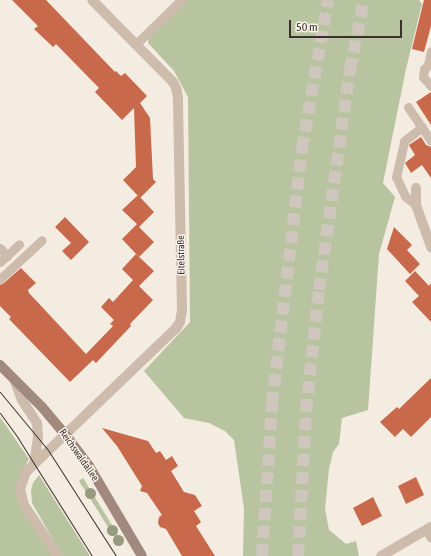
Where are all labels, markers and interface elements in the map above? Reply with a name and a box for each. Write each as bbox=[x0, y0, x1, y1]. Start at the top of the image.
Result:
scale bar bbox=[291, 12, 404, 38]
text: 50 m bbox=[296, 20, 318, 34]
street label: Eitelstraße bbox=[175, 235, 187, 275]
street label: Reichswaldallee bbox=[57, 427, 101, 483]

